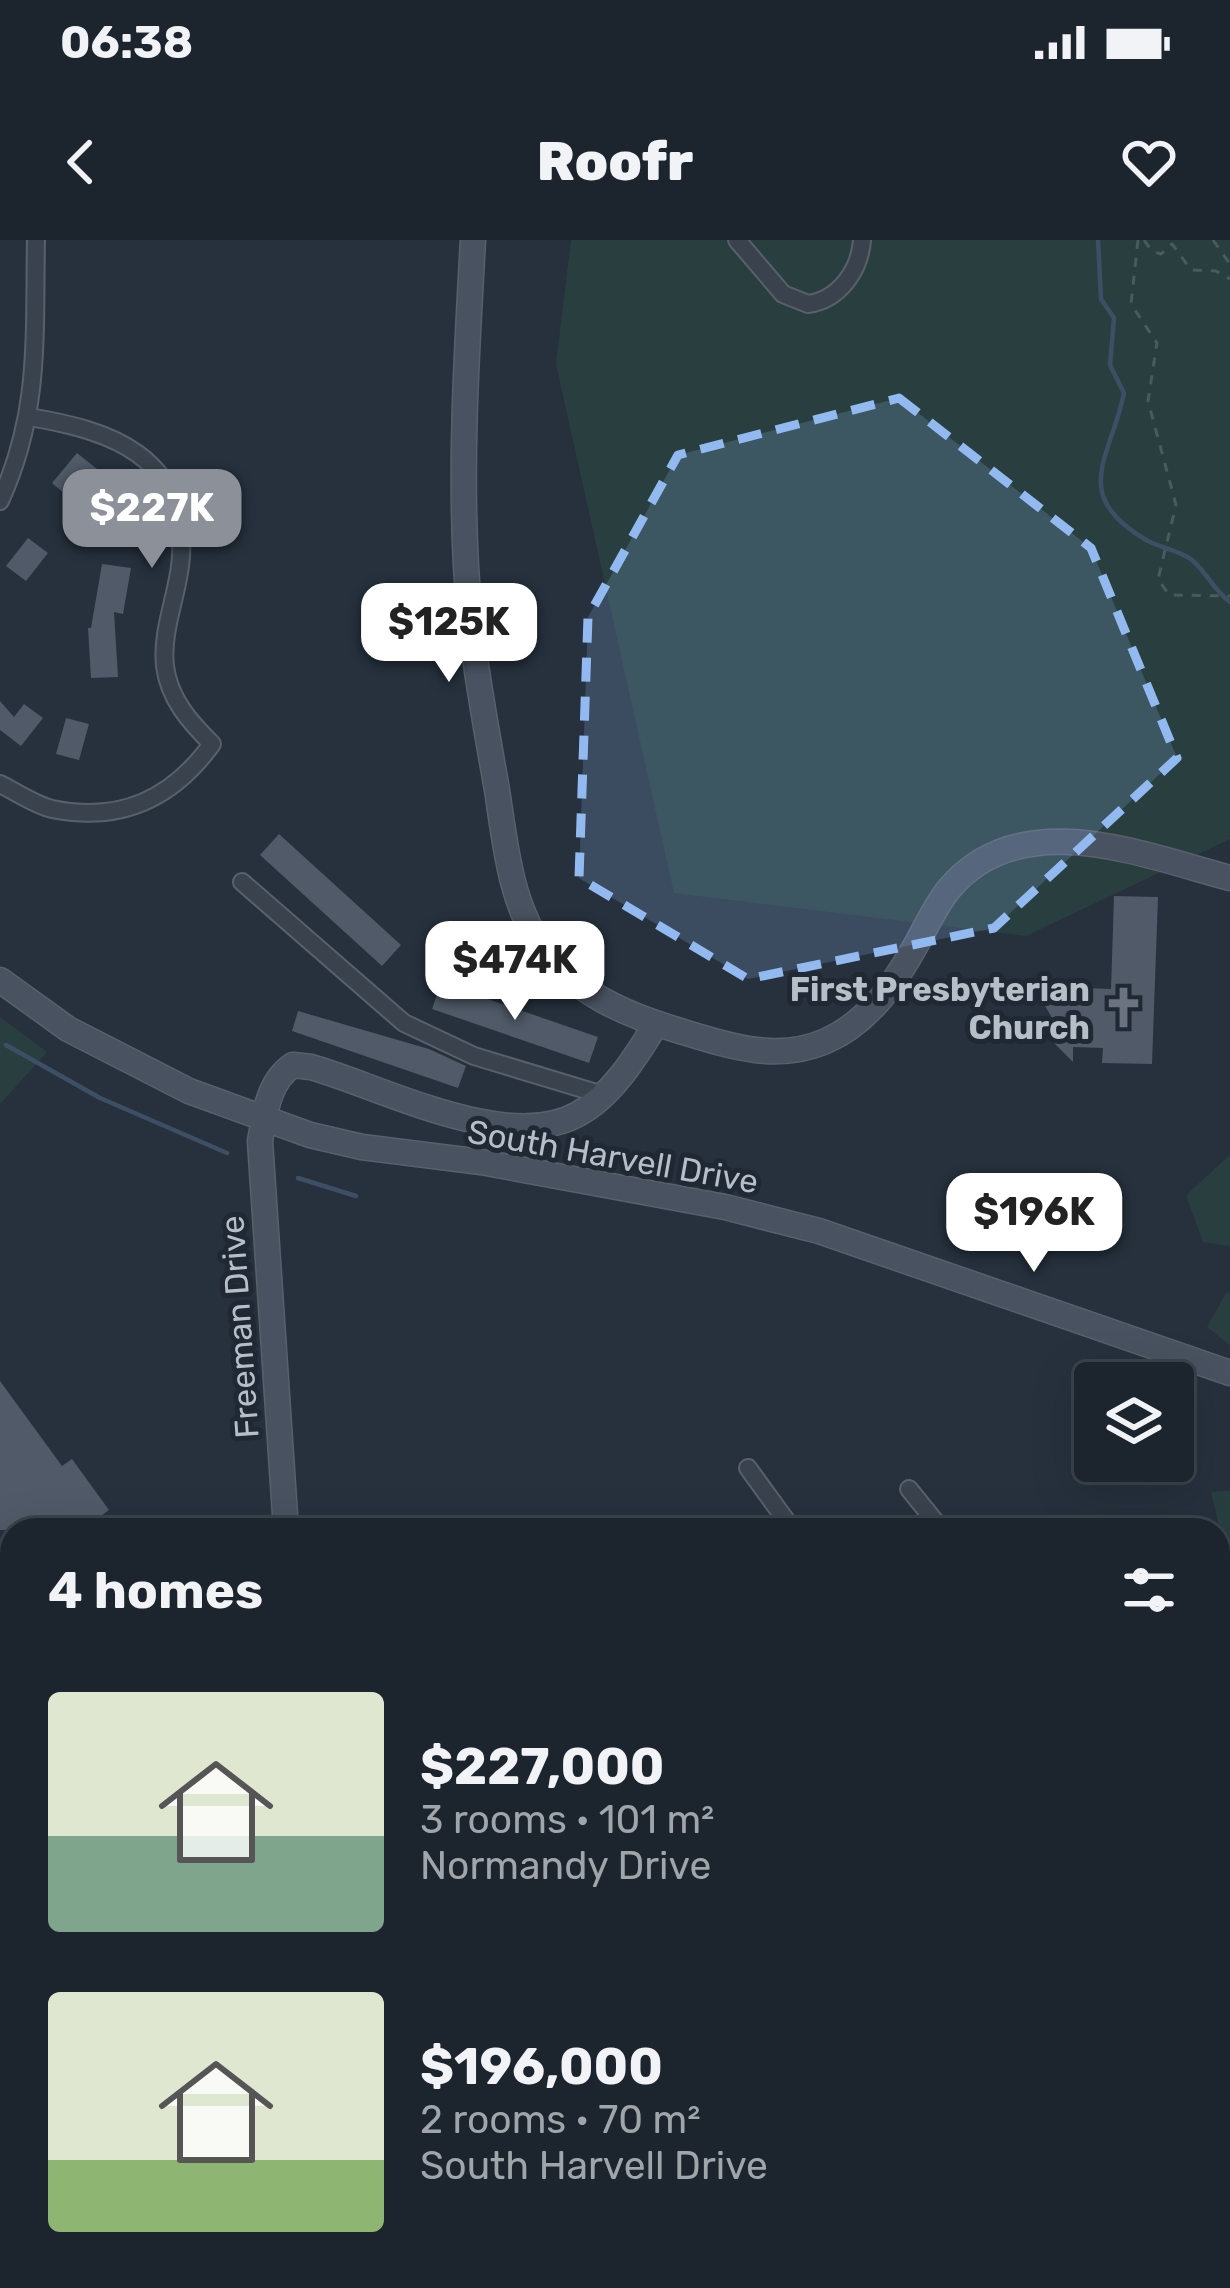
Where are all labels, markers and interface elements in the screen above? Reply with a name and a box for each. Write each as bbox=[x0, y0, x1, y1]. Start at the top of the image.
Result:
text: 06:38 bbox=[60, 16, 193, 69]
icon: back bbox=[48, 129, 114, 195]
icon: heart bbox=[1116, 129, 1182, 195]
text: Roofr bbox=[537, 130, 693, 194]
pin: $227K bbox=[68, 469, 236, 571]
text: $227K bbox=[90, 485, 214, 531]
pin: $125K bbox=[365, 583, 533, 685]
text: $125K bbox=[388, 599, 510, 645]
pin: $474K bbox=[431, 921, 599, 1023]
text: $474K bbox=[452, 937, 578, 983]
place label: First Presbyterian Church bbox=[790, 970, 1090, 1047]
church icon: First Presbyterian Church bbox=[1101, 985, 1147, 1031]
street label: South Harvell Drive bbox=[465, 1112, 761, 1201]
pin: $196K bbox=[950, 1173, 1118, 1275]
text: $196K bbox=[973, 1189, 1095, 1235]
street label: Freeman Drive bbox=[212, 1214, 267, 1440]
map controls bbox=[1074, 1362, 1194, 1482]
button: layers bbox=[1074, 1362, 1194, 1482]
icon: filters bbox=[1116, 1557, 1182, 1623]
text: 4 homes bbox=[48, 1560, 263, 1621]
text: $227,000 bbox=[420, 1736, 665, 1797]
icon: home bbox=[144, 1740, 288, 1884]
text: 3 rooms · 101 m² bbox=[420, 1797, 714, 1843]
text: Normandy Drive bbox=[420, 1843, 711, 1889]
text: $196,000 bbox=[420, 2036, 663, 2097]
icon: home bbox=[144, 2040, 288, 2184]
text: 2 rooms · 70 m² bbox=[420, 2097, 701, 2143]
text: South Harvell Drive bbox=[420, 2143, 768, 2189]

